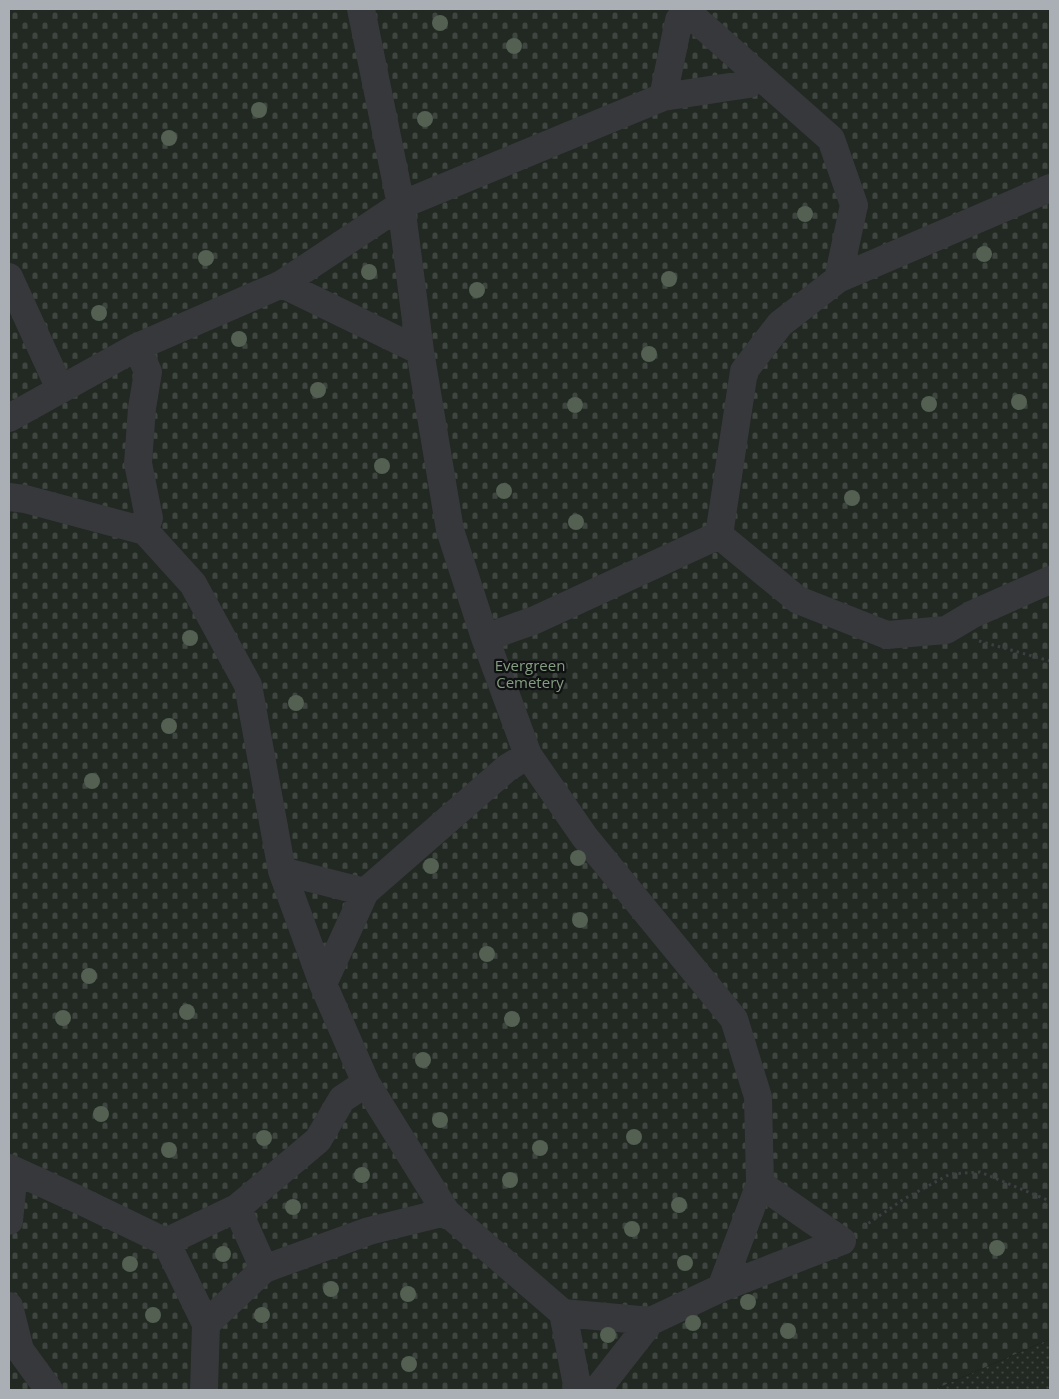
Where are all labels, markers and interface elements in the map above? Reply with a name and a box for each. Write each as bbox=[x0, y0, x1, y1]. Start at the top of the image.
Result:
park label: Evergreen Cemetery bbox=[495, 655, 565, 692]

